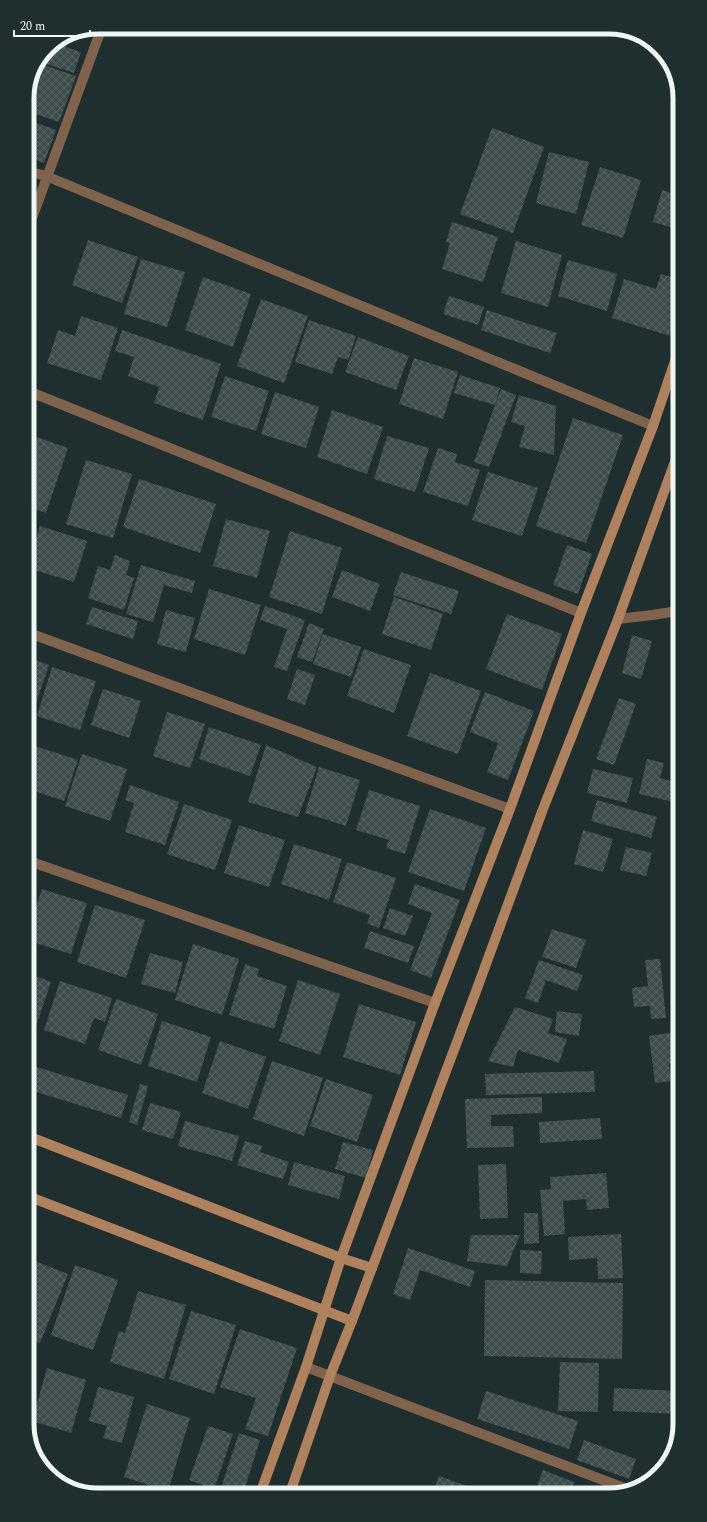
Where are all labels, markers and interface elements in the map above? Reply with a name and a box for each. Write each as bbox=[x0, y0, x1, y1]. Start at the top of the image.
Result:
scale bar bbox=[14, 12, 90, 38]
text: 20 m bbox=[20, 17, 45, 36]

